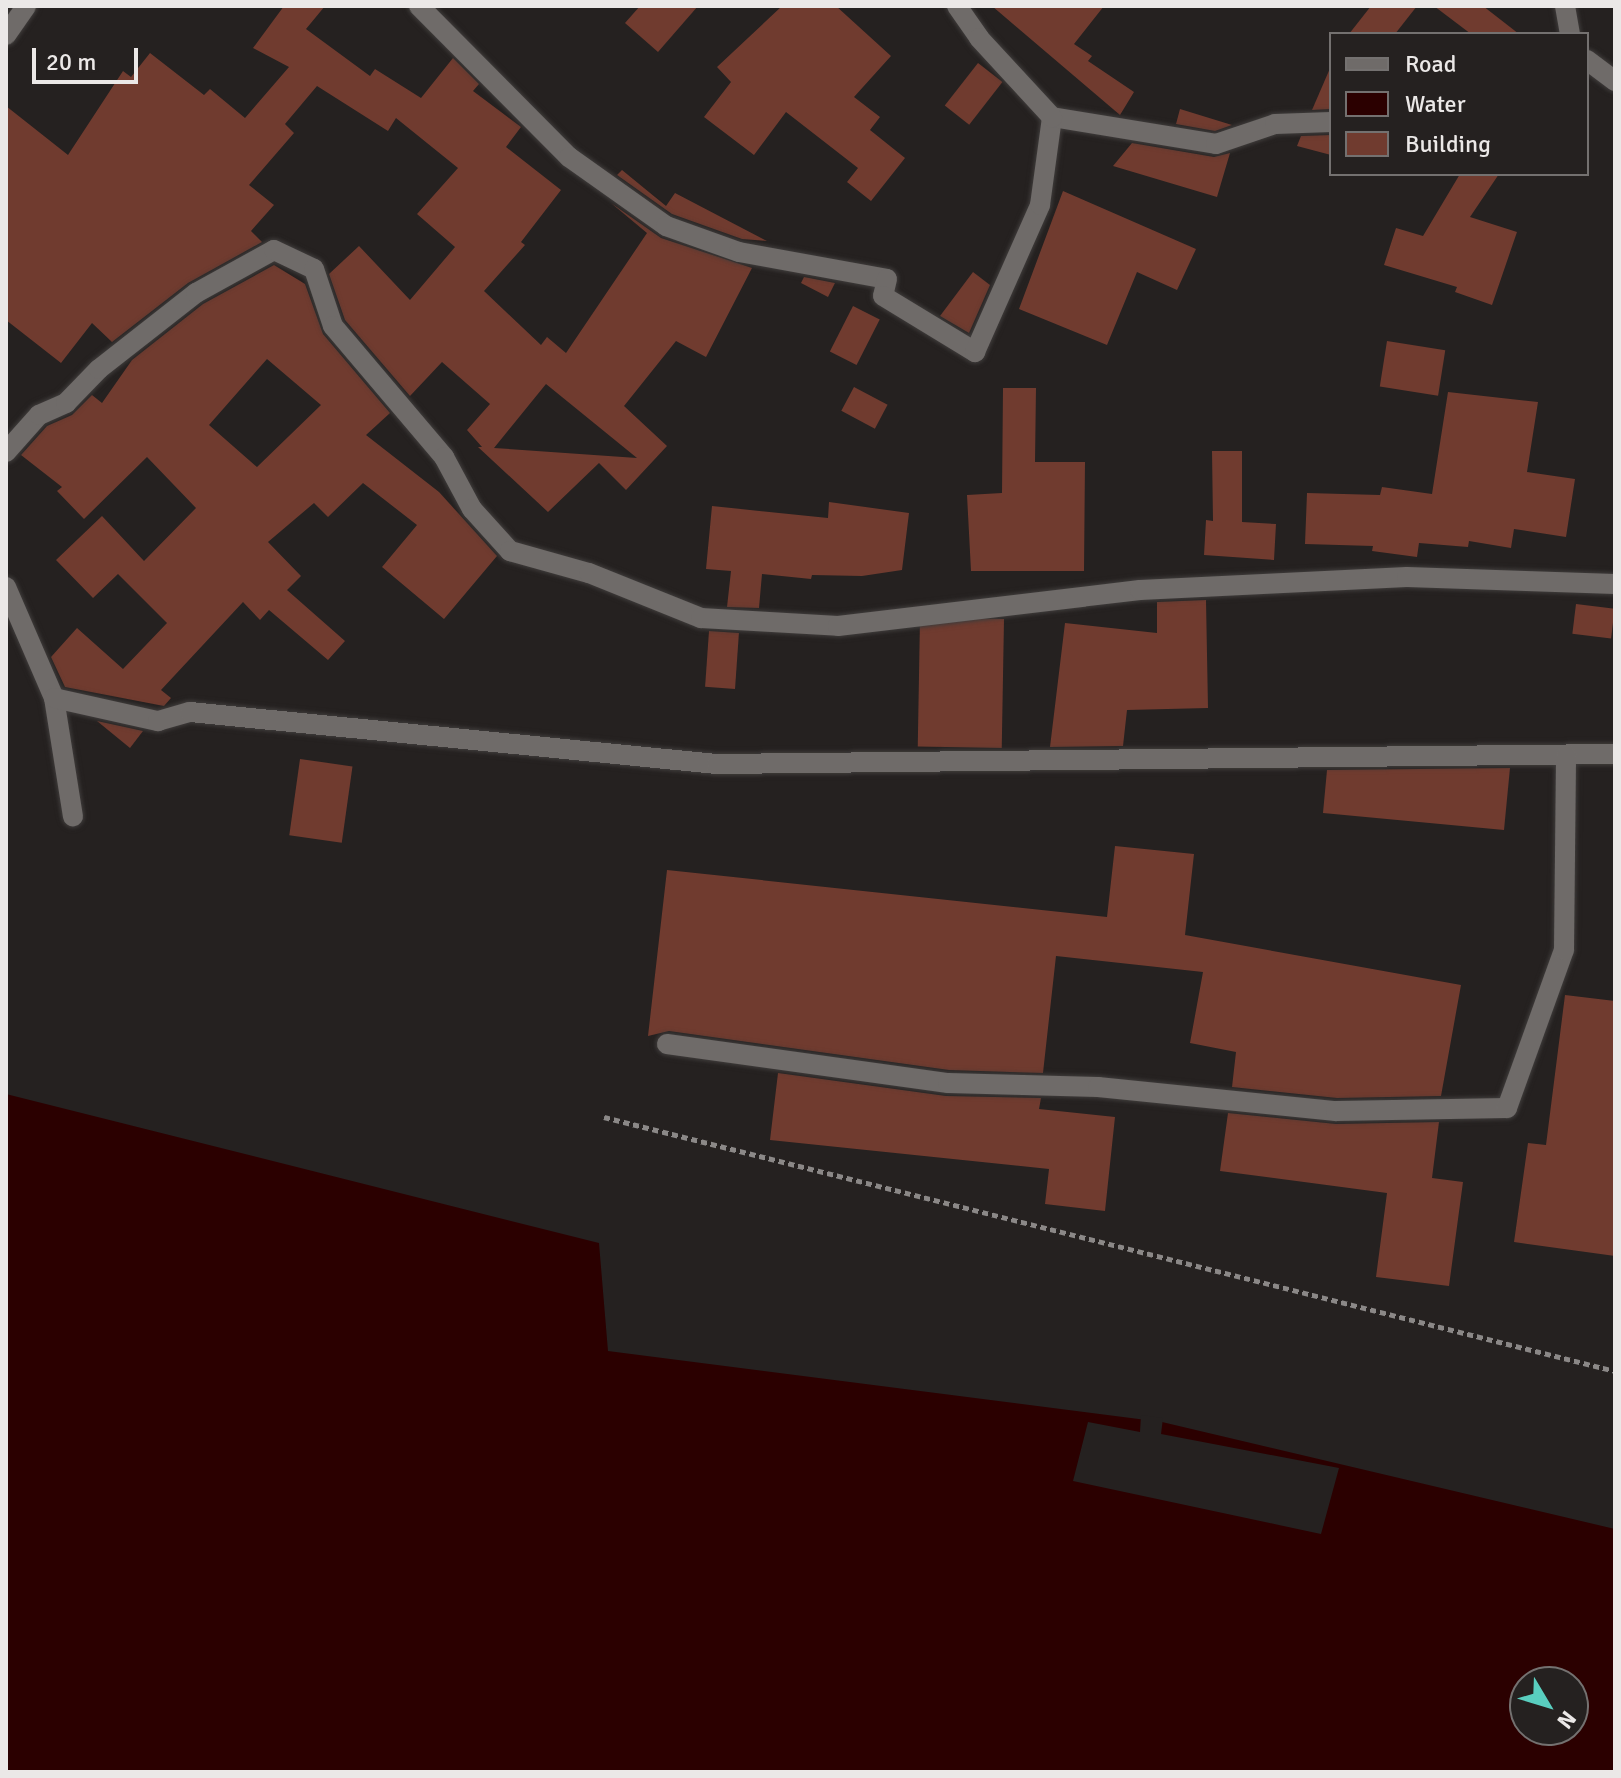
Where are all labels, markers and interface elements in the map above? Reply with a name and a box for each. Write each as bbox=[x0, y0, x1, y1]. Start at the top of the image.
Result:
scale bar bbox=[36, 32, 142, 82]
legend bbox=[1329, 32, 1589, 176]
text: 20 m bbox=[46, 47, 96, 77]
text: Road bbox=[1405, 49, 1456, 79]
text: Water bbox=[1405, 89, 1465, 119]
text: Building bbox=[1405, 129, 1491, 159]
north arrow bbox=[1509, 1666, 1589, 1746]
text: N bbox=[1551, 1706, 1582, 1734]

